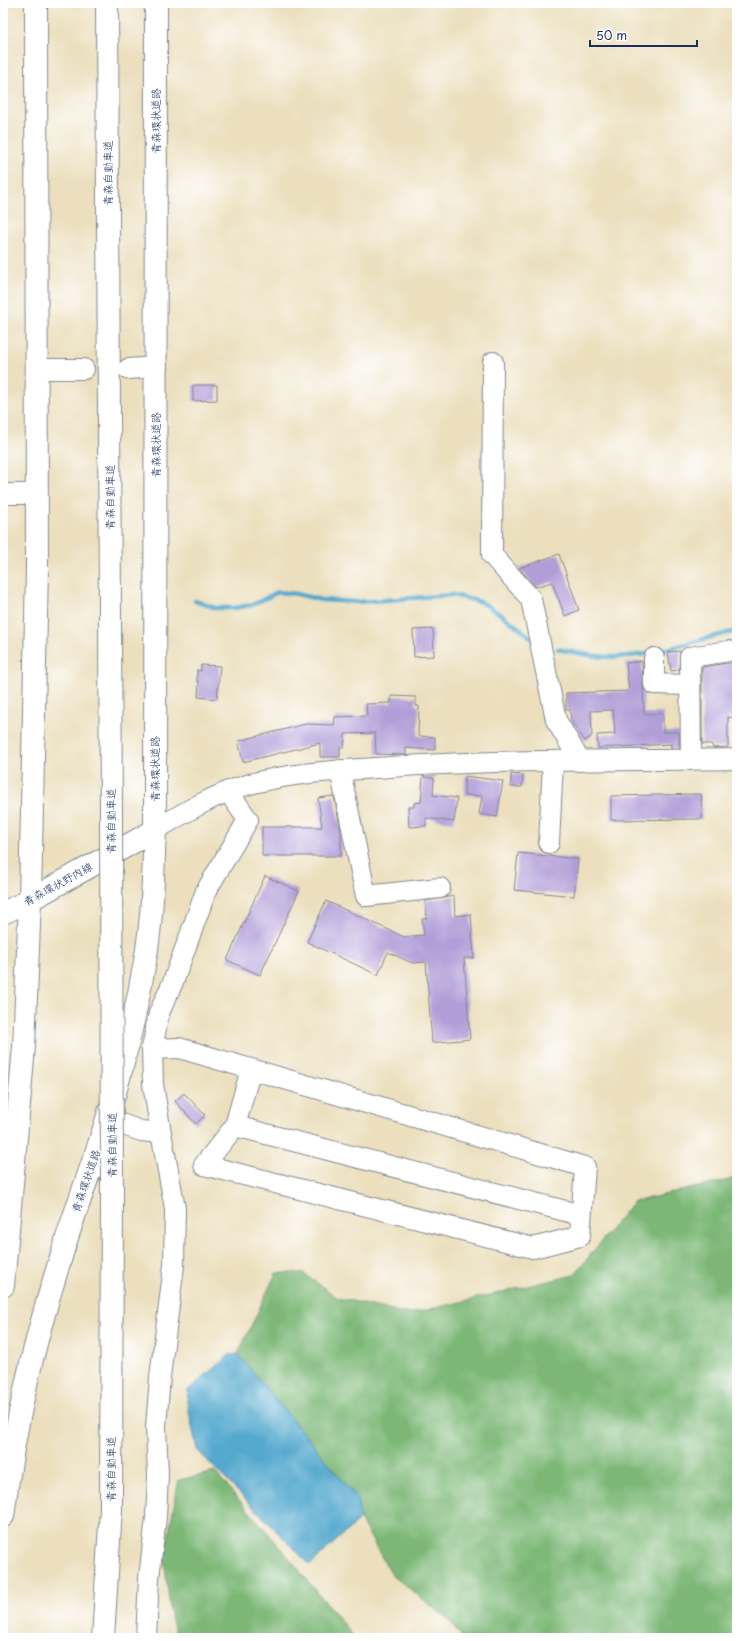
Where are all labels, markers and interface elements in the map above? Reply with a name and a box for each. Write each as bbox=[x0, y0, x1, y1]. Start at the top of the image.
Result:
scale bar bbox=[590, 22, 697, 48]
text: 50 m bbox=[596, 26, 627, 44]
street label: 青森環状道路 bbox=[147, 88, 164, 154]
street label: 青森自動車道 bbox=[99, 140, 116, 206]
street label: 青森環状道路 bbox=[147, 412, 164, 478]
street label: 青森自動車道 bbox=[101, 464, 118, 530]
street label: 青森環状道路 bbox=[146, 736, 163, 802]
street label: 青森自動車道 bbox=[102, 788, 119, 854]
street label: 青森環状野内線 bbox=[20, 857, 96, 910]
street label: 青森自動車道 bbox=[103, 1112, 120, 1178]
street label: 青森環状道路 bbox=[67, 1147, 104, 1215]
street label: 青森自動車道 bbox=[102, 1436, 119, 1502]

